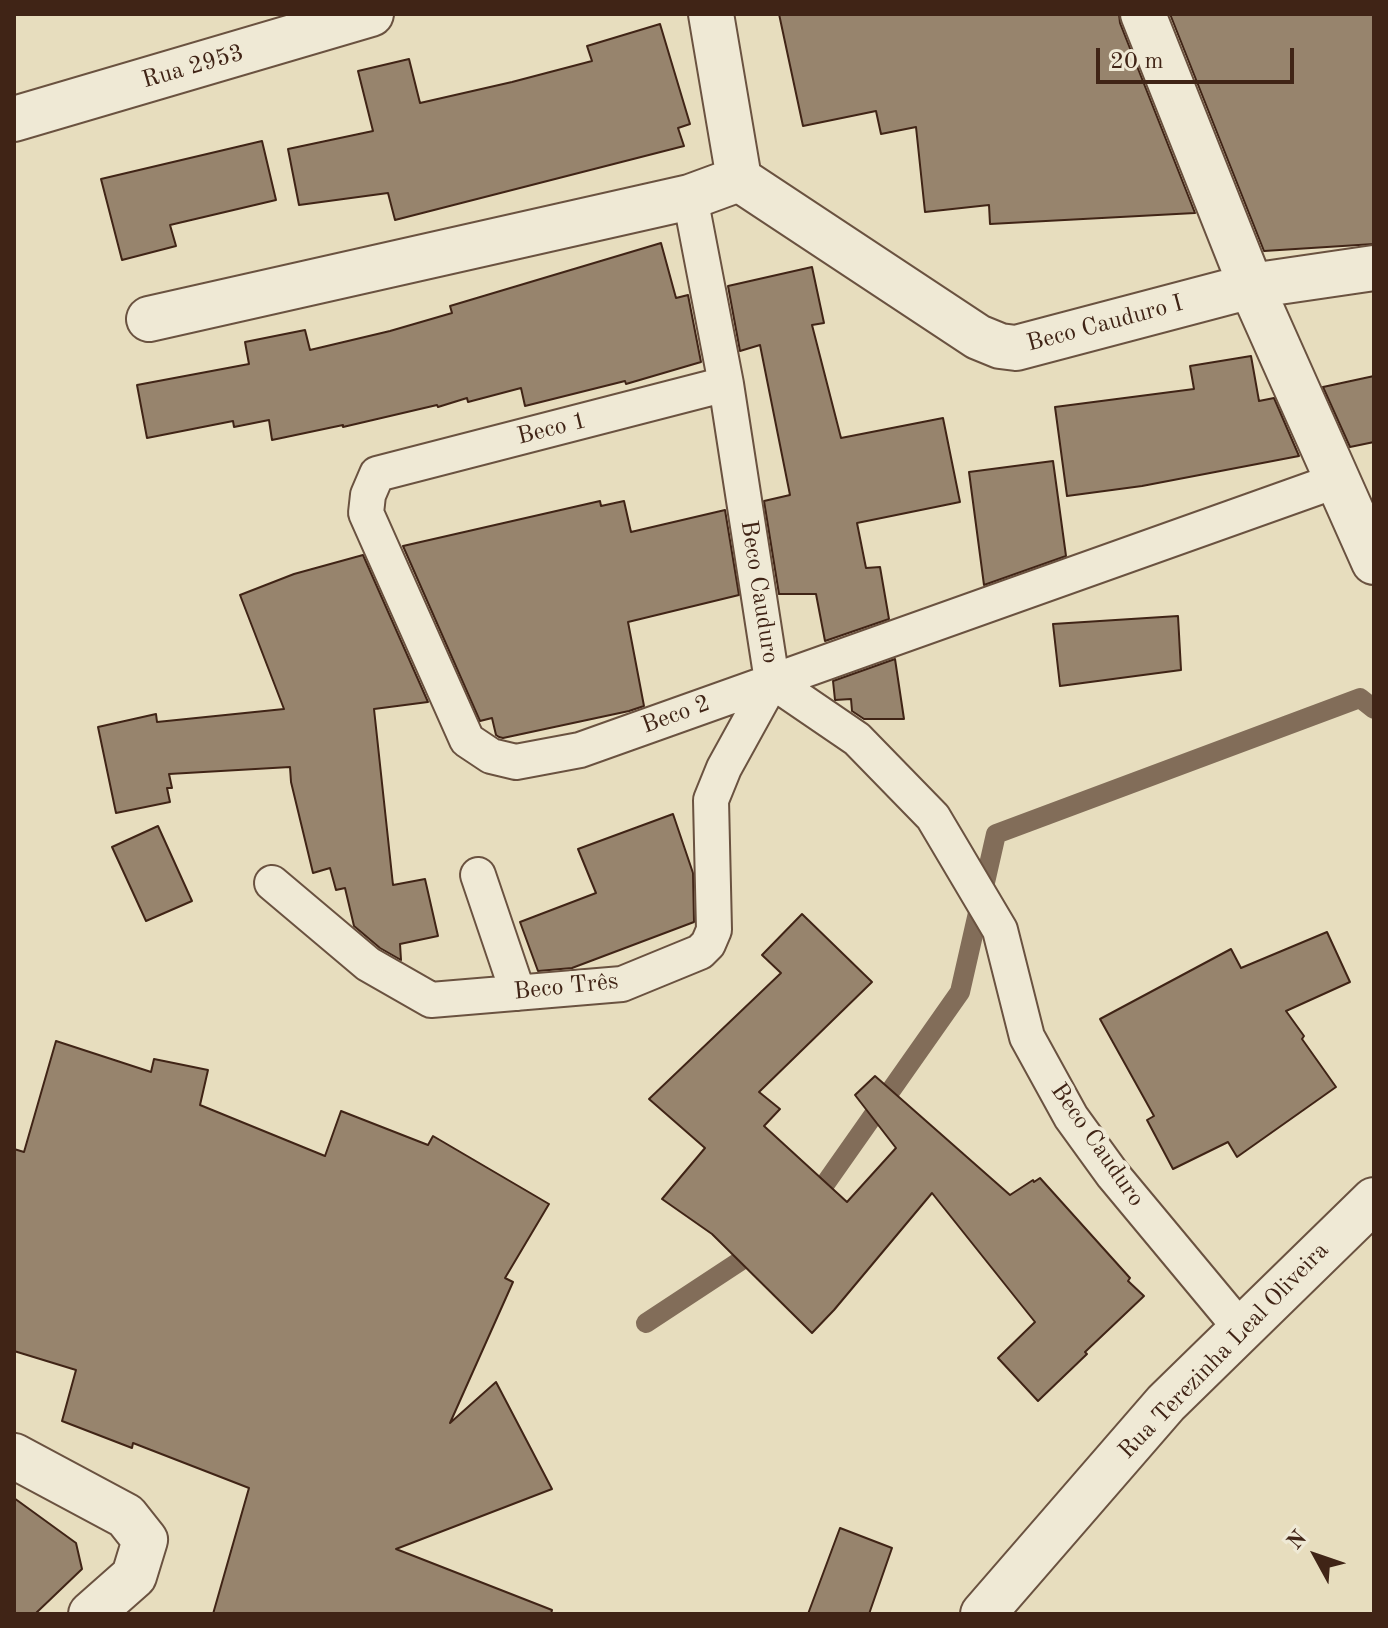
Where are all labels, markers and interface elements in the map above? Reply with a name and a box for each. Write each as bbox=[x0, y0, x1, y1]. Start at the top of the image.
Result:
scale bar bbox=[1100, 32, 1298, 82]
street label: Rua 2953 bbox=[139, 39, 247, 95]
text: 20 m bbox=[1110, 50, 1164, 74]
street label: Beco Cauduro I bbox=[1024, 289, 1186, 359]
street label: Beco 1 bbox=[514, 406, 590, 452]
street label: Beco Cauduro bbox=[733, 518, 785, 666]
street label: Beco 2 bbox=[638, 689, 714, 741]
street label: Beco Três bbox=[512, 967, 620, 1007]
street label: Beco Cauduro bbox=[1044, 1078, 1150, 1212]
street label: Rua Terezinha Leal Oliveira bbox=[1113, 1237, 1335, 1465]
north arrow bbox=[1276, 1516, 1356, 1596]
text: N bbox=[1284, 1527, 1311, 1554]

